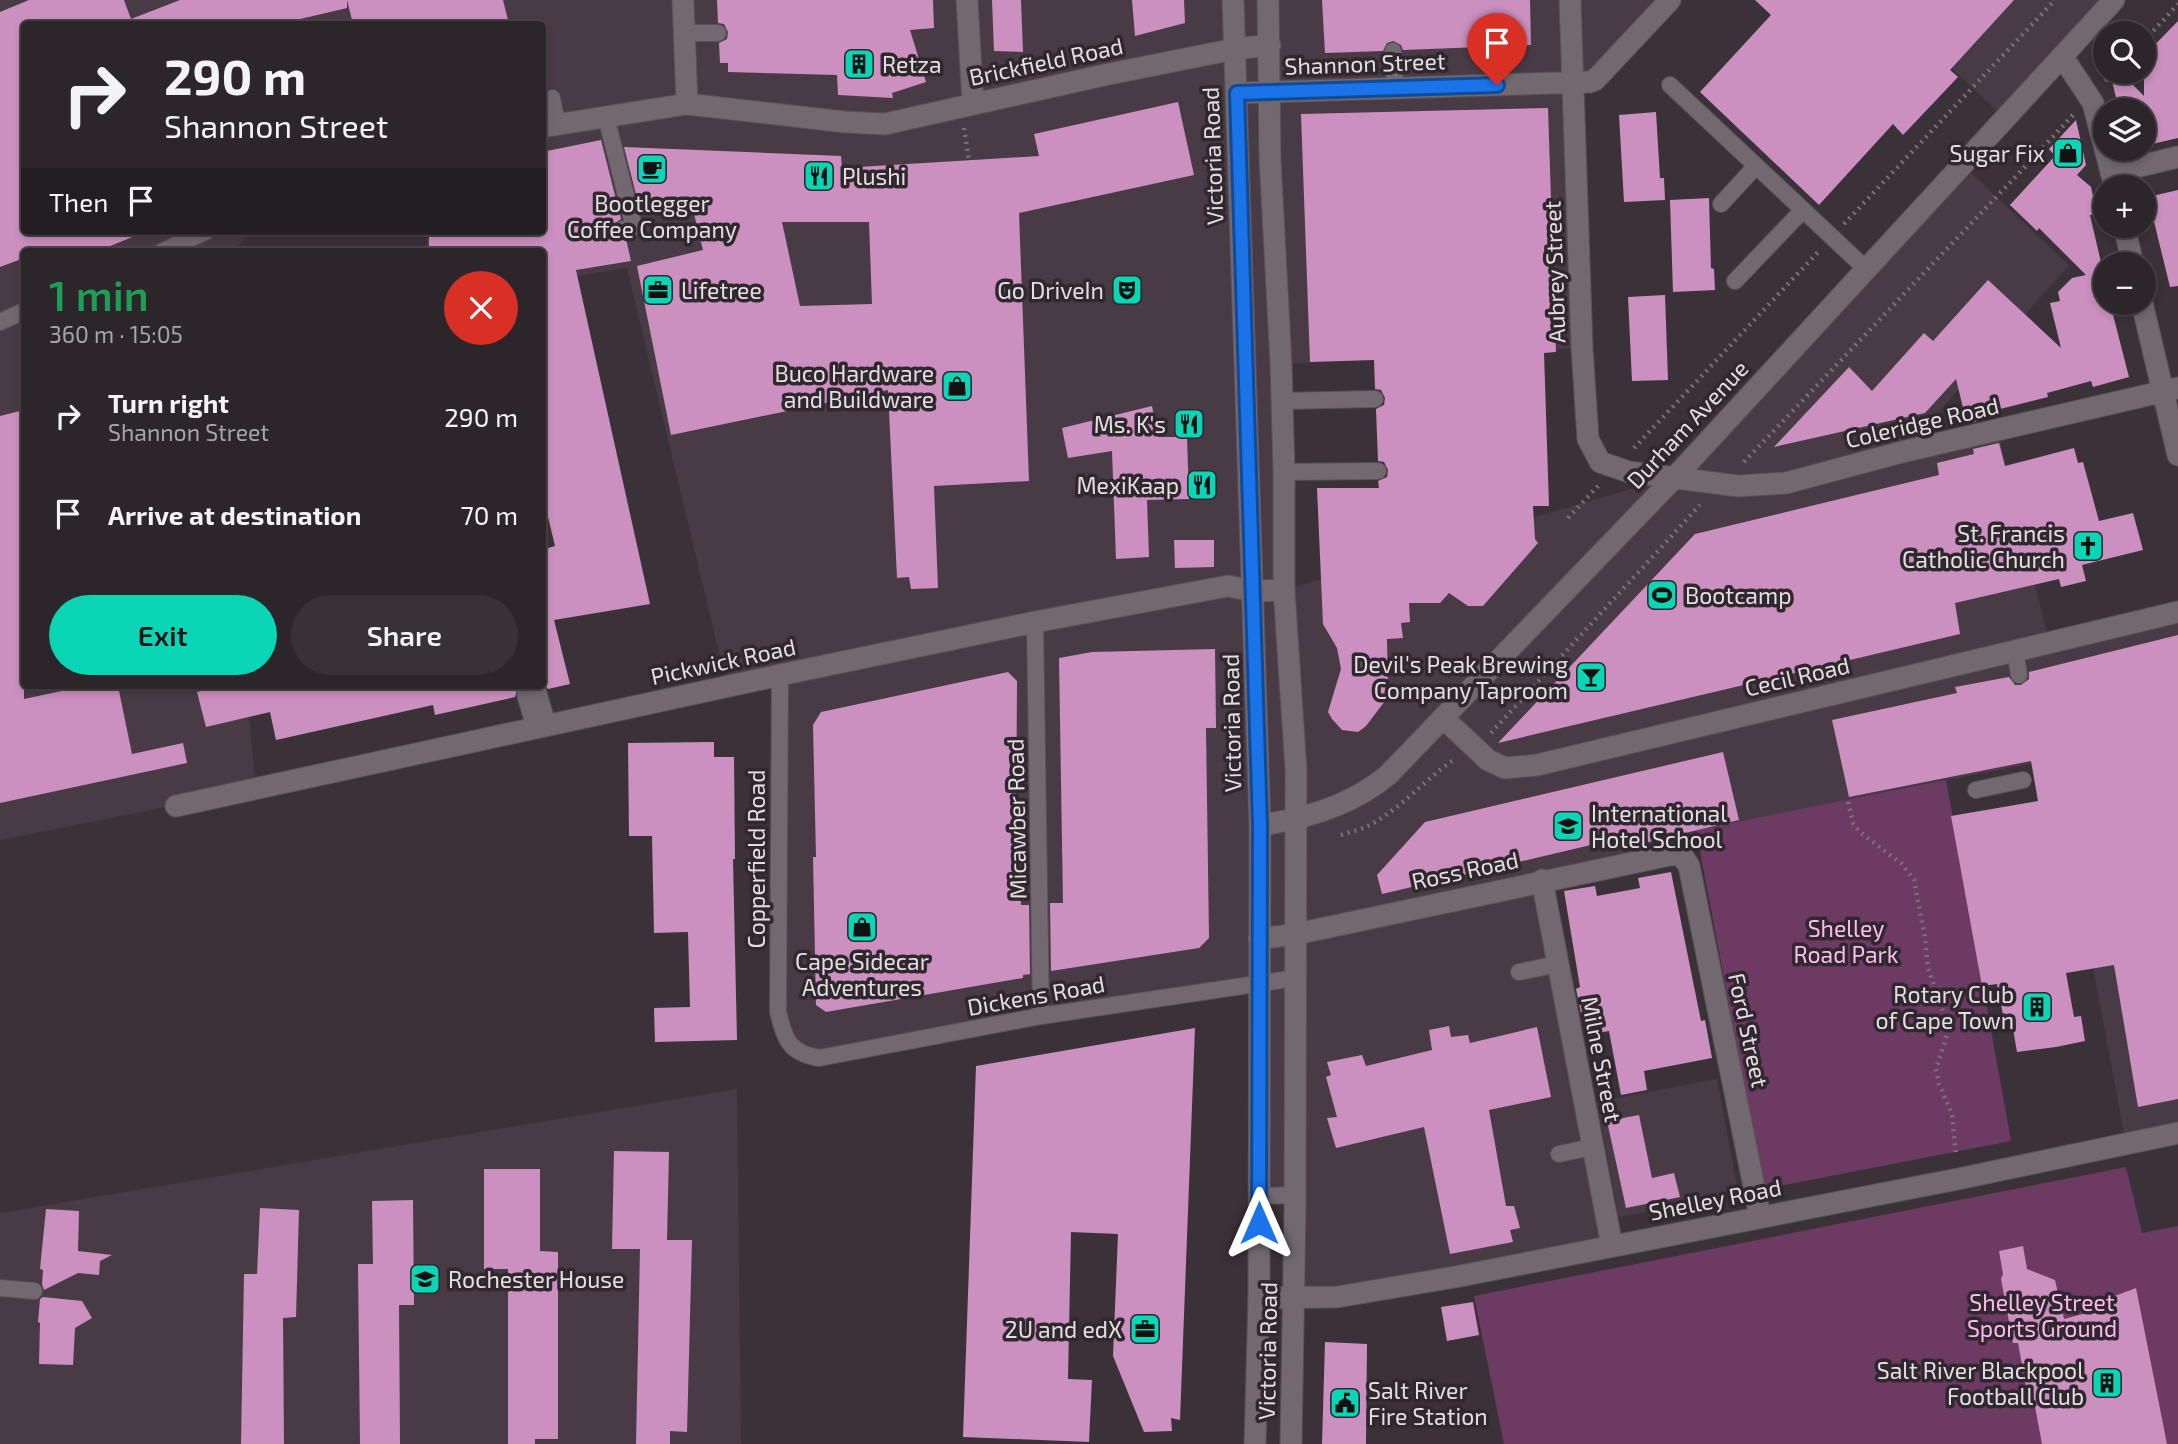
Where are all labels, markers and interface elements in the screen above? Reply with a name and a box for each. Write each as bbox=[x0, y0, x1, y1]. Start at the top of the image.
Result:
pin bbox=[1467, 13, 1527, 85]
map controls bbox=[2093, 21, 2156, 315]
button: search bbox=[2093, 21, 2156, 84]
icon: arrive bbox=[1478, 24, 1516, 62]
street label: Brickfield Road bbox=[967, 31, 1125, 91]
text: 290 m bbox=[164, 46, 306, 105]
street label: Shannon Street bbox=[1284, 46, 1446, 80]
building icon: Retza bbox=[842, 47, 876, 81]
icon: right bbox=[49, 49, 140, 140]
place label: Retza bbox=[882, 50, 942, 78]
street label: Victoria Road bbox=[1196, 86, 1228, 226]
button: layers bbox=[2093, 98, 2156, 161]
text: Shannon Street bbox=[164, 106, 388, 144]
shop icon: Sugar Fix bbox=[2051, 136, 2085, 170]
place label: Sugar Fix bbox=[1950, 139, 2045, 167]
cafe icon: Bootlegger Coffee Company bbox=[635, 152, 669, 186]
restaurant icon: Plushi bbox=[802, 159, 836, 193]
place label: Plushi bbox=[842, 162, 906, 190]
button: + bbox=[2093, 175, 2156, 238]
icon: arrive bbox=[122, 182, 160, 220]
text: Then bbox=[49, 186, 108, 217]
place label: Bootlegger Coffee Company bbox=[567, 189, 737, 243]
street label: Aubrey Street bbox=[1538, 200, 1570, 344]
button: − bbox=[2093, 252, 2156, 315]
text: 1 min bbox=[49, 269, 149, 319]
button: close bbox=[444, 271, 518, 345]
office icon: Lifetree bbox=[641, 273, 675, 307]
theatre icon: Go DriveIn bbox=[1110, 273, 1144, 307]
place label: Lifetree bbox=[681, 276, 762, 304]
place label: Go DriveIn bbox=[997, 276, 1104, 304]
text: 360 m · 15:05 bbox=[49, 320, 183, 348]
street label: Durham Avenue bbox=[1620, 354, 1754, 494]
place label: Buco Hardware and Buildware bbox=[774, 359, 934, 413]
shop icon: Buco Hardware and Buildware bbox=[940, 369, 974, 403]
text: Turn right bbox=[108, 387, 229, 418]
street label: Coleridge Road bbox=[1843, 391, 2001, 453]
icon: right bbox=[49, 397, 87, 435]
text: 290 m bbox=[444, 401, 518, 432]
restaurant icon: Ms. K's bbox=[1172, 407, 1206, 441]
place label: Ms. K's bbox=[1094, 410, 1166, 438]
text: Shannon Street bbox=[108, 418, 269, 446]
restaurant icon: MexiKaap bbox=[1185, 468, 1219, 502]
place label: MexiKaap bbox=[1076, 471, 1179, 499]
icon: arrive bbox=[49, 495, 87, 533]
text: Arrive at destination bbox=[108, 499, 361, 530]
text: 70 m bbox=[460, 499, 518, 530]
place label: St. Francis Catholic Church bbox=[1902, 519, 2065, 573]
church icon: St. Francis Catholic Church bbox=[2071, 529, 2105, 563]
sports icon: Bootcamp bbox=[1645, 578, 1679, 612]
place label: Bootcamp bbox=[1685, 581, 1792, 609]
button: Exit bbox=[49, 595, 277, 675]
button: Share bbox=[291, 595, 518, 675]
street label: Pickwick Road bbox=[648, 632, 798, 690]
place label: Devil's Peak Brewing Company Taproom bbox=[1353, 650, 1568, 704]
street label: Cecil Road bbox=[1742, 650, 1852, 702]
street label: Victoria Road bbox=[1216, 654, 1246, 792]
bar icon: Devil's Peak Brewing Company Taproom bbox=[1574, 660, 1608, 694]
street label: Micawber Road bbox=[1001, 738, 1031, 900]
street label: Copperfield Road bbox=[742, 770, 770, 948]
place label: International Hotel School bbox=[1591, 799, 1727, 853]
school or university icon: International Hotel School bbox=[1551, 809, 1585, 843]
street label: Ross Road bbox=[1409, 845, 1521, 895]
shop icon: Cape Sidecar Adventures bbox=[845, 910, 879, 944]
park label: Shelley Road Park bbox=[1793, 914, 1899, 968]
place label: Cape Sidecar Adventures bbox=[795, 947, 929, 1001]
street label: Dickens Road bbox=[965, 969, 1107, 1021]
street label: Ford Street bbox=[1723, 970, 1775, 1090]
place label: Rotary Club of Cape Town bbox=[1875, 980, 2014, 1034]
building icon: Rotary Club of Cape Town bbox=[2020, 990, 2054, 1024]
street label: Milne Street bbox=[1576, 994, 1628, 1124]
street label: Shelley Road bbox=[1646, 1172, 1784, 1226]
position arrow bbox=[1222, 1186, 1296, 1260]
school or university icon: Rochester House bbox=[408, 1262, 442, 1296]
place label: Rochester House bbox=[448, 1265, 624, 1293]
street label: Victoria Road bbox=[1252, 1282, 1282, 1420]
park label: Shelley Street Sports Ground bbox=[1967, 1288, 2117, 1342]
office icon: 2U and edX bbox=[1128, 1312, 1162, 1346]
place label: 2U and edX bbox=[1005, 1315, 1122, 1343]
place label: Salt River Blackpool Football Club bbox=[1877, 1356, 2084, 1410]
building icon: Salt River Blackpool Football Club bbox=[2090, 1366, 2124, 1400]
place label: Salt River Fire Station bbox=[1368, 1376, 1488, 1430]
public building icon: Salt River Fire Station bbox=[1328, 1386, 1362, 1420]

